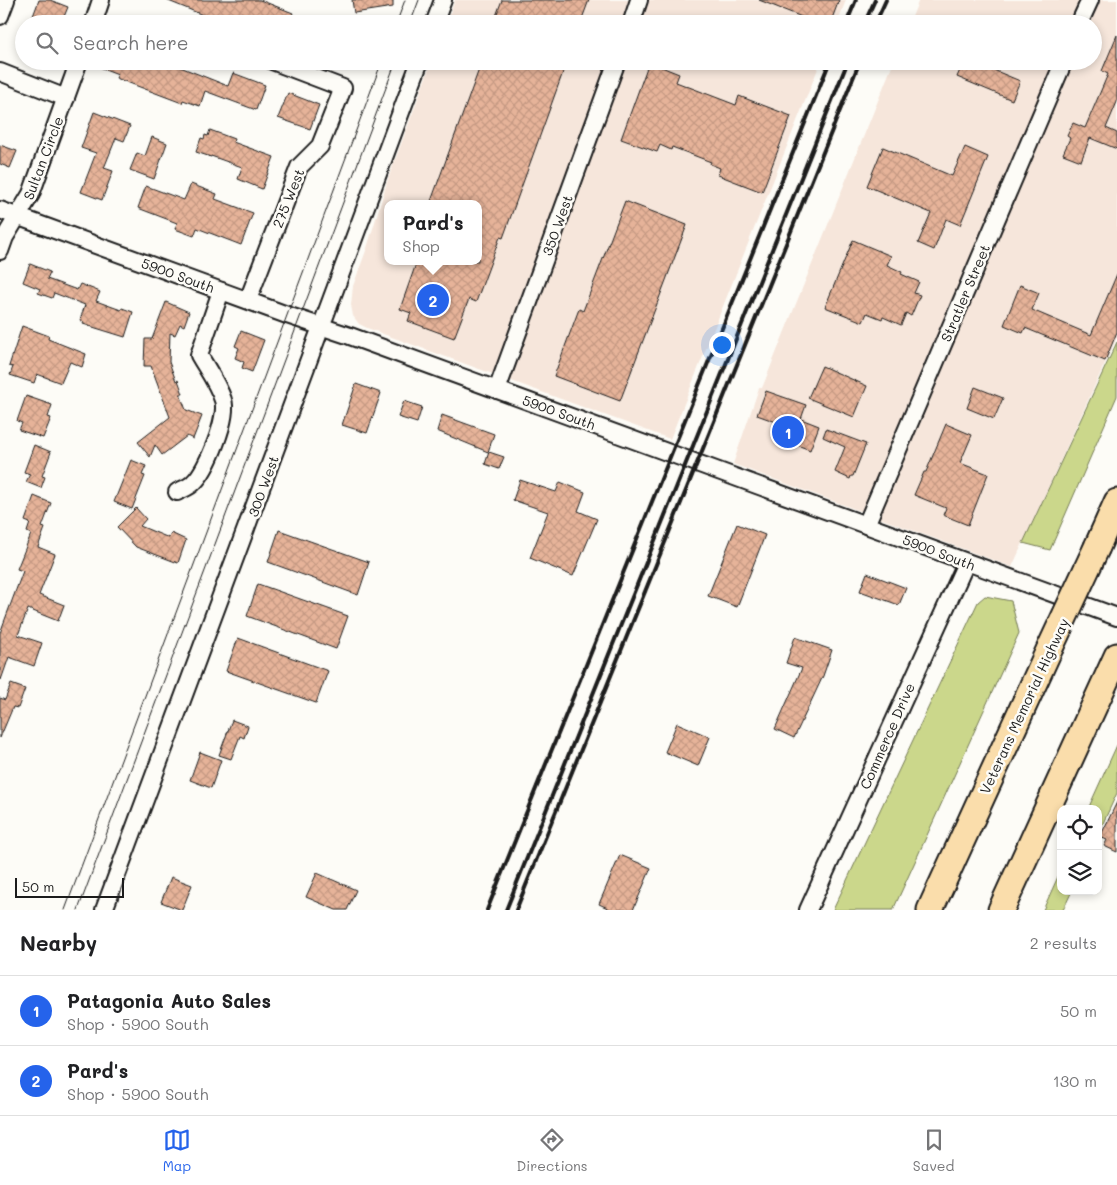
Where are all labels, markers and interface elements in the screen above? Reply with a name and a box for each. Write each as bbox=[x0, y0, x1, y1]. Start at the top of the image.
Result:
search box bbox=[15, 15, 1102, 70]
icon: search bbox=[33, 29, 61, 57]
text: Search here bbox=[73, 30, 189, 55]
street label: Sultan Circle bbox=[18, 114, 68, 202]
street label: 275 West bbox=[268, 166, 308, 230]
street label: 350 West bbox=[537, 192, 577, 258]
popup bbox=[384, 200, 482, 265]
text: Pard's bbox=[402, 210, 464, 235]
text: Shop bbox=[402, 235, 440, 256]
street label: Stratler Street bbox=[936, 241, 994, 345]
street label: 5900 South bbox=[139, 253, 217, 297]
pin: 2 bbox=[417, 281, 449, 319]
your location bbox=[709, 332, 735, 358]
street label: 5900 South bbox=[520, 390, 598, 434]
pin: 1 bbox=[772, 413, 804, 451]
street label: 300 West bbox=[243, 453, 283, 519]
street label: 5900 South bbox=[900, 529, 978, 575]
street label: Veterans Memorial Highway bbox=[975, 615, 1073, 797]
street label: Commerce Drive bbox=[855, 680, 919, 792]
map controls bbox=[1057, 805, 1102, 895]
button: locate bbox=[1057, 805, 1102, 850]
button: layers bbox=[1057, 850, 1102, 895]
scale bar bbox=[15, 875, 124, 898]
text: 50 m bbox=[22, 877, 54, 896]
text: Nearby bbox=[20, 929, 97, 956]
text: 2 results bbox=[1030, 932, 1097, 953]
text: Patagonia Auto Sales bbox=[67, 988, 271, 1013]
text: 1 bbox=[32, 1000, 40, 1021]
text: 50 m bbox=[1060, 1000, 1097, 1021]
text: Shop · 5900 South bbox=[67, 1013, 209, 1034]
text: Pard's bbox=[67, 1058, 128, 1083]
text: 2 bbox=[32, 1070, 40, 1091]
text: 130 m bbox=[1053, 1070, 1097, 1091]
text: Shop · 5900 South bbox=[67, 1083, 209, 1104]
tab: Map bbox=[163, 1126, 191, 1175]
tab: Directions bbox=[516, 1126, 588, 1175]
tab: Saved bbox=[913, 1126, 954, 1175]

